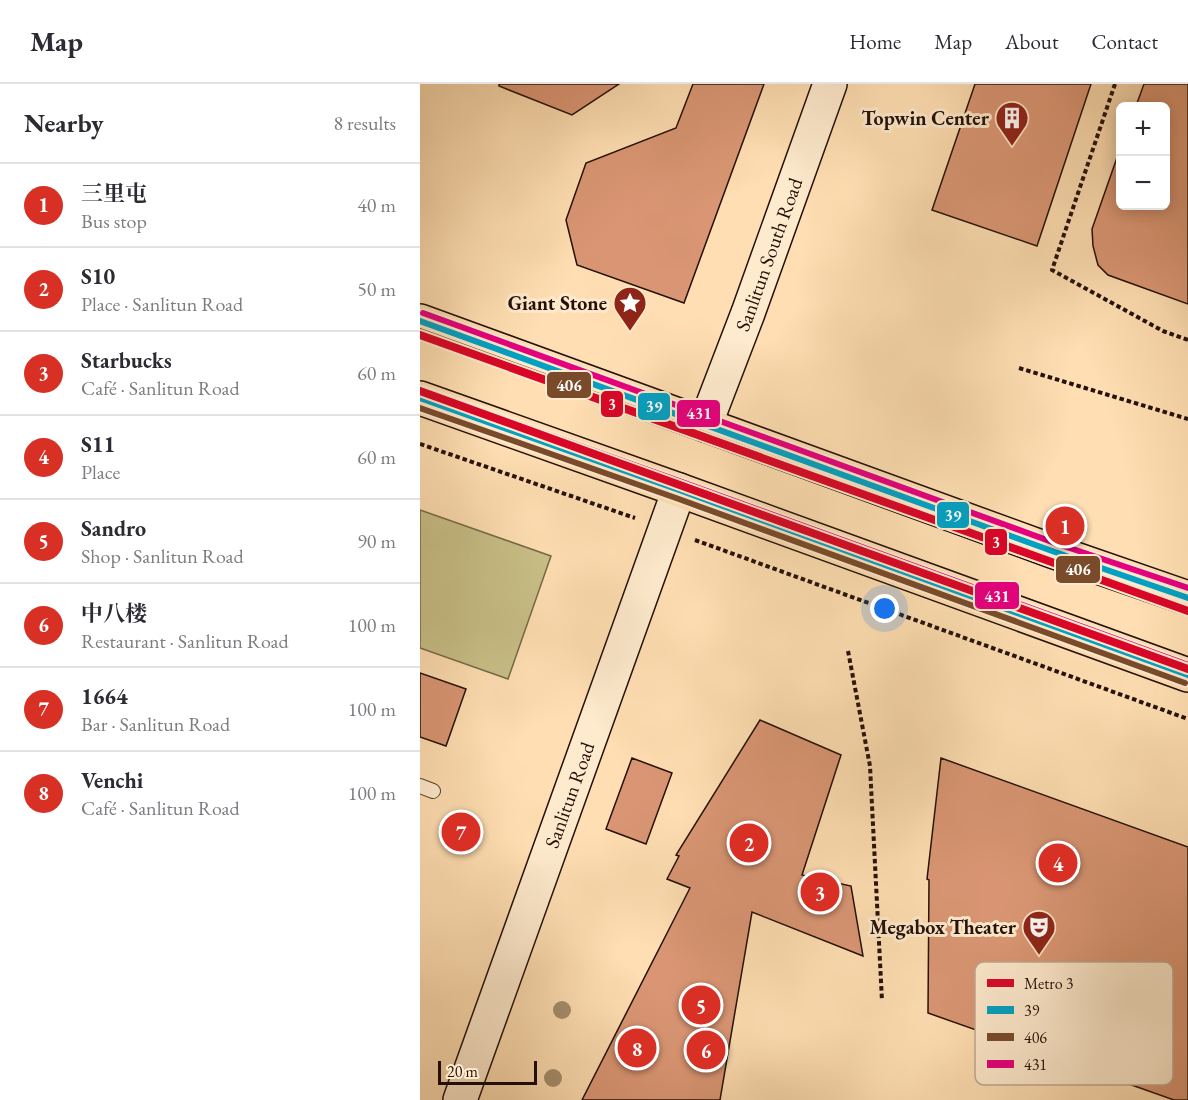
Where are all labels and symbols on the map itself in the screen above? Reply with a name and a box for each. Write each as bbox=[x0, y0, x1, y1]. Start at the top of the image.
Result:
building icon: Topwin Center bbox=[994, 100, 1030, 147]
place label: Topwin Center bbox=[862, 105, 990, 131]
street label: Sanlitun South Road bbox=[729, 174, 809, 335]
place icon: Giant Stone bbox=[612, 285, 648, 332]
place label: Giant Stone bbox=[508, 290, 607, 316]
line badge: 406 bbox=[546, 371, 592, 399]
text: 406 bbox=[556, 375, 582, 396]
line badge: 3 bbox=[600, 390, 624, 418]
line badge: 39 bbox=[637, 392, 671, 421]
text: 3 bbox=[608, 394, 616, 415]
text: 39 bbox=[646, 396, 663, 417]
line badge: 431 bbox=[676, 399, 721, 428]
text: 431 bbox=[686, 403, 712, 424]
line badge: 39 bbox=[936, 501, 970, 529]
pin: 1 bbox=[1046, 504, 1084, 548]
text: 39 bbox=[945, 505, 962, 526]
line badge: 3 bbox=[984, 528, 1008, 556]
text: 3 bbox=[992, 532, 1000, 553]
line badge: 406 bbox=[1055, 555, 1101, 584]
text: 406 bbox=[1065, 559, 1091, 580]
line badge: 431 bbox=[974, 581, 1020, 610]
text: 431 bbox=[984, 586, 1010, 607]
your location bbox=[870, 594, 899, 623]
street label: Sanlitun Road bbox=[539, 738, 601, 852]
pin: 7 bbox=[442, 810, 480, 855]
pin: 2 bbox=[730, 820, 768, 866]
pin: 4 bbox=[1038, 840, 1078, 886]
pin: 3 bbox=[800, 870, 840, 914]
theatre icon: Megabox Theater bbox=[1021, 909, 1057, 956]
place label: Megabox Theater bbox=[869, 914, 1017, 940]
legend bbox=[975, 962, 1173, 1085]
text: Metro 3 bbox=[1024, 973, 1074, 994]
pin: 5 bbox=[682, 982, 720, 1028]
text: 39 bbox=[1024, 1000, 1040, 1021]
pin: 8 bbox=[618, 1026, 656, 1070]
text: 406 bbox=[1024, 1027, 1047, 1048]
pin: 6 bbox=[686, 1028, 726, 1072]
text: 431 bbox=[1024, 1054, 1047, 1075]
scale bar bbox=[438, 1058, 537, 1086]

